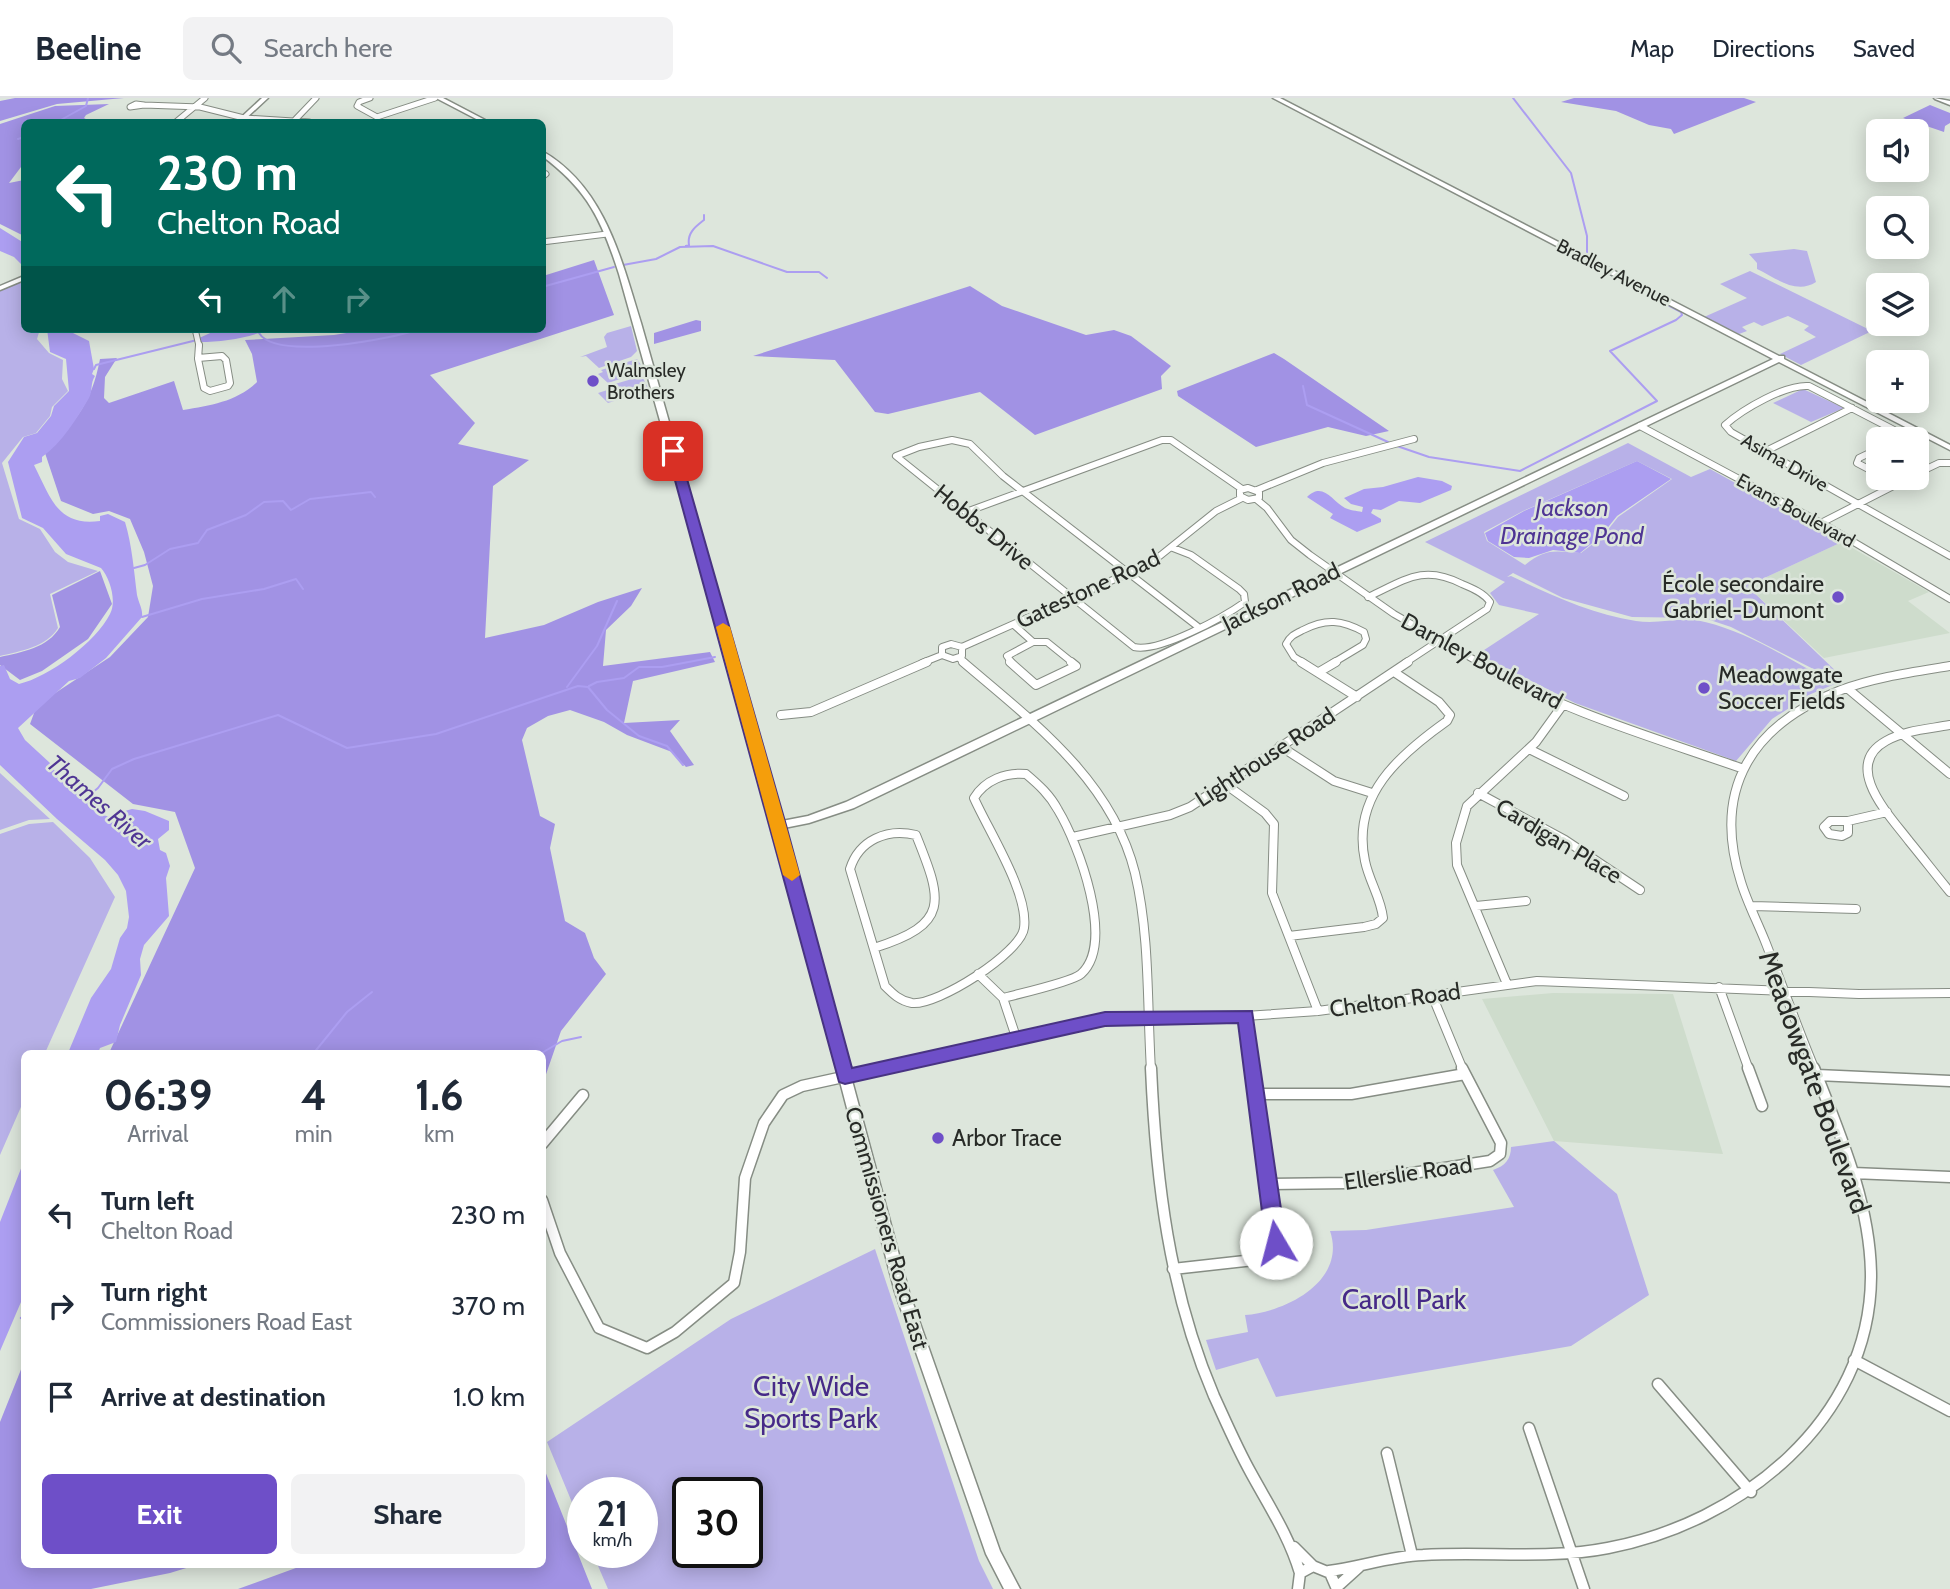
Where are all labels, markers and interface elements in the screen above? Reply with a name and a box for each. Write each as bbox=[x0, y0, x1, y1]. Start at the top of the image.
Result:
search box bbox=[183, 17, 673, 80]
text: Beeline bbox=[35, 28, 141, 68]
icon: search bbox=[207, 29, 245, 67]
text: Search here bbox=[263, 32, 393, 64]
text: Map bbox=[1630, 34, 1674, 63]
text: Directions bbox=[1712, 34, 1815, 63]
text: Saved bbox=[1853, 34, 1915, 63]
map controls bbox=[1866, 119, 1929, 490]
button: sound bbox=[1866, 119, 1929, 182]
text: 230 m bbox=[157, 143, 298, 202]
icon: left bbox=[42, 147, 133, 238]
button: search bbox=[1866, 196, 1929, 259]
text: Chelton Road bbox=[157, 203, 341, 242]
street label: Bradley Avenue bbox=[1553, 234, 1675, 311]
button: layers bbox=[1866, 273, 1929, 336]
icon: left bbox=[192, 280, 230, 318]
icon: ahead bbox=[265, 280, 303, 318]
icon: right bbox=[338, 280, 376, 318]
button: + bbox=[1866, 350, 1929, 413]
place label: Walmsley Brothers bbox=[607, 359, 686, 404]
marker: Walmsley Brothers bbox=[585, 373, 601, 389]
pin bbox=[643, 421, 703, 481]
button: − bbox=[1866, 427, 1929, 490]
street label: Asima Drive bbox=[1737, 428, 1832, 497]
icon: arrive bbox=[654, 432, 692, 470]
street label: Evans Boulevard bbox=[1733, 468, 1859, 552]
street label: Hobbs Drive bbox=[928, 478, 1040, 576]
water label: Jackson Drainage Pond bbox=[1500, 493, 1644, 550]
street label: Gatestone Road bbox=[1012, 544, 1164, 634]
street label: Jackson Road bbox=[1217, 556, 1344, 638]
place label: École secondaire Gabriel-Dumont bbox=[1662, 569, 1824, 624]
marker: École secondaire Gabriel-Dumont bbox=[1830, 589, 1846, 605]
street label: Darnley Boulevard bbox=[1396, 607, 1568, 715]
place label: Meadowgate Soccer Fields bbox=[1718, 661, 1845, 715]
marker: Meadowgate Soccer Fields bbox=[1696, 680, 1712, 696]
street label: Lighthouse Road bbox=[1190, 701, 1340, 813]
water label: Thames River bbox=[41, 748, 159, 856]
street label: Cardigan Place bbox=[1491, 792, 1627, 890]
street label: Meadowgate Boulevard bbox=[1752, 946, 1878, 1218]
street label: Chelton Road bbox=[1328, 977, 1462, 1023]
text: 06:39 bbox=[103, 1069, 212, 1121]
text: 4 bbox=[301, 1069, 327, 1121]
text: 1.6 bbox=[415, 1069, 464, 1121]
street label: Commissioners Road East bbox=[839, 1104, 935, 1353]
text: Arrival bbox=[127, 1120, 188, 1148]
text: min bbox=[295, 1120, 333, 1148]
text: km bbox=[424, 1120, 455, 1148]
place label: Arbor Trace bbox=[952, 1124, 1062, 1152]
marker: Arbor Trace bbox=[930, 1130, 946, 1146]
street label: Ellerslie Road bbox=[1342, 1150, 1474, 1196]
text: Turn left bbox=[101, 1185, 194, 1217]
icon: left bbox=[42, 1196, 80, 1234]
text: 230 m bbox=[451, 1199, 525, 1231]
position arrow bbox=[1239, 1206, 1313, 1280]
text: Chelton Road bbox=[101, 1217, 233, 1245]
text: Turn right bbox=[101, 1276, 207, 1308]
park label: Caroll Park bbox=[1342, 1282, 1467, 1316]
icon: right bbox=[42, 1287, 80, 1325]
text: 370 m bbox=[451, 1290, 525, 1322]
text: Commissioners Road East bbox=[101, 1308, 352, 1336]
park label: City Wide Sports Park bbox=[744, 1369, 878, 1435]
icon: arrive bbox=[42, 1378, 80, 1416]
text: Arrive at destination bbox=[101, 1381, 326, 1413]
text: 1.0 km bbox=[453, 1381, 525, 1413]
button: Exit bbox=[42, 1474, 277, 1554]
button: Share bbox=[291, 1474, 525, 1554]
speed limit sign: 30 bbox=[672, 1477, 763, 1568]
text: 21 bbox=[597, 1492, 628, 1535]
text: km/h bbox=[593, 1529, 632, 1551]

